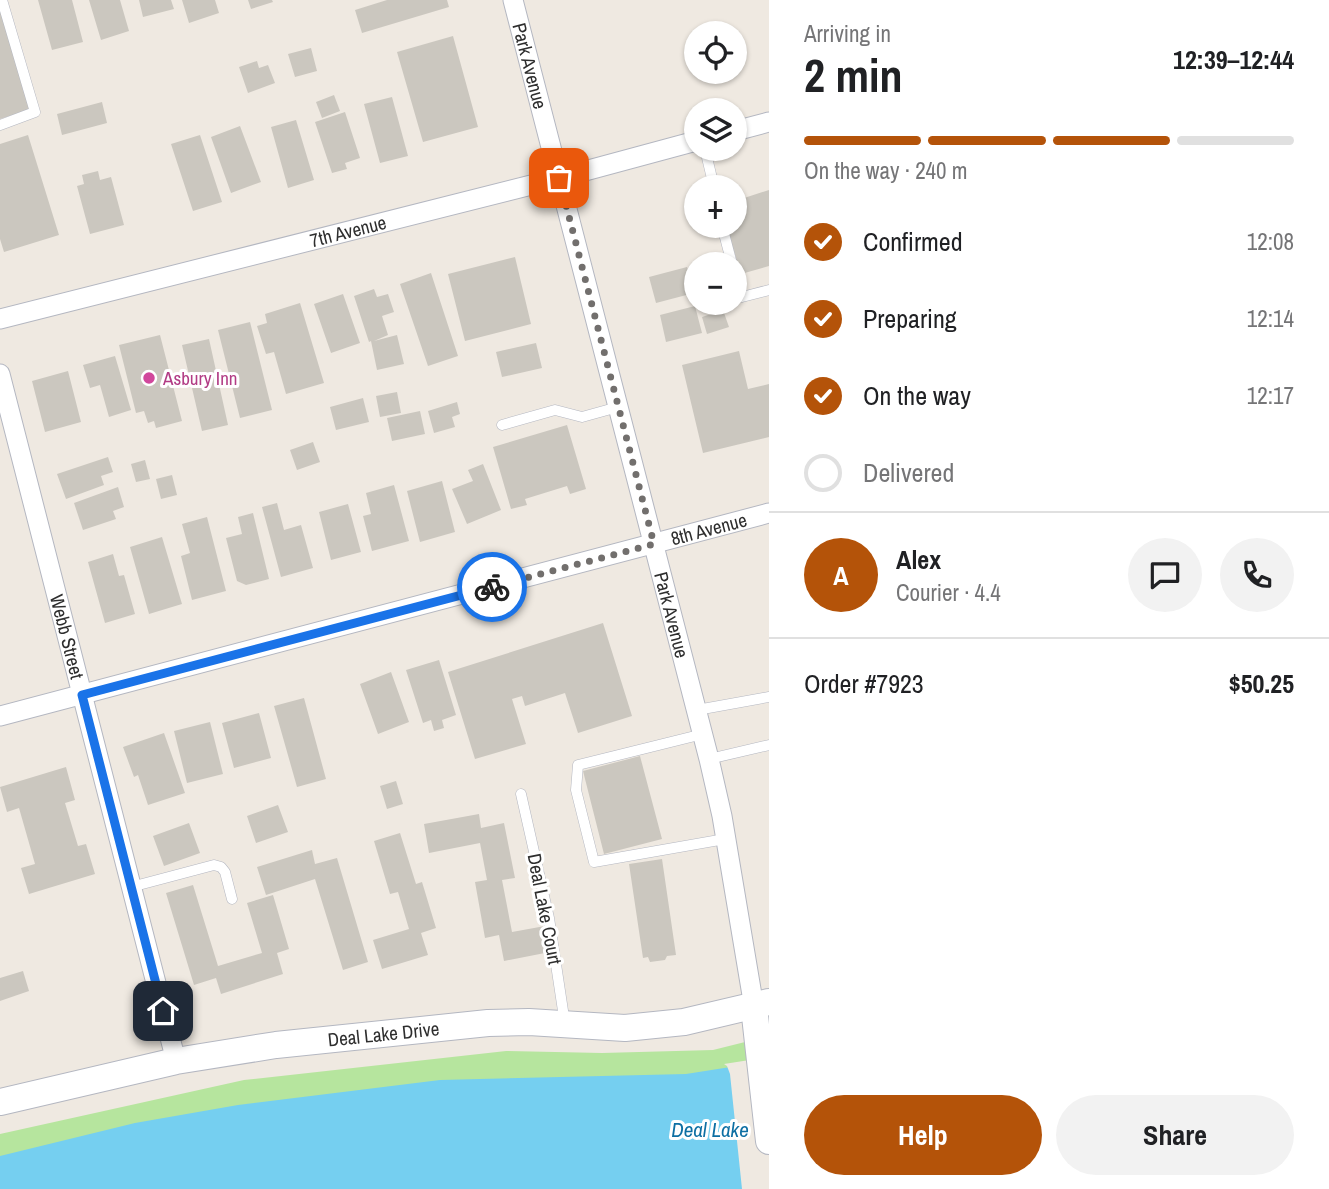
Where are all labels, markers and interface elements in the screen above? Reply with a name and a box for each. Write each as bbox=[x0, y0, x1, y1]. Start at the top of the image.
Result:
text: Arriving in bbox=[804, 18, 891, 49]
street label: Park Avenue bbox=[506, 20, 554, 112]
map controls bbox=[684, 21, 747, 315]
button: locate bbox=[684, 21, 747, 84]
text: 12:39–12:44 bbox=[1173, 42, 1294, 77]
text: 2 min bbox=[804, 44, 903, 106]
button: layers bbox=[684, 98, 747, 161]
pin bbox=[529, 148, 589, 208]
text: On the way · 240 m bbox=[804, 155, 968, 186]
icon: bag bbox=[540, 159, 578, 197]
button: + bbox=[684, 175, 747, 238]
street label: 7th Avenue bbox=[307, 209, 389, 253]
icon: check bbox=[804, 223, 842, 261]
text: Confirmed bbox=[863, 224, 963, 259]
text: 12:08 bbox=[1247, 226, 1294, 257]
button: − bbox=[684, 252, 747, 315]
icon: check bbox=[804, 300, 842, 338]
text: Preparing bbox=[863, 301, 957, 336]
text: 12:14 bbox=[1247, 303, 1294, 334]
place label: Asbury Inn bbox=[162, 365, 237, 391]
marker: Asbury Inn bbox=[141, 370, 157, 386]
icon: check bbox=[804, 377, 842, 415]
text: On the way bbox=[863, 378, 971, 413]
text: 12:17 bbox=[1247, 380, 1294, 411]
text: Delivered bbox=[863, 455, 954, 490]
street label: 8th Avenue bbox=[668, 506, 750, 551]
button: chat bbox=[1128, 538, 1202, 612]
button: phone bbox=[1220, 538, 1294, 612]
text: Alex bbox=[896, 542, 941, 577]
courier bbox=[457, 552, 527, 622]
text: A bbox=[833, 558, 849, 593]
icon: bike bbox=[473, 568, 511, 606]
street label: Park Avenue bbox=[648, 569, 695, 661]
text: Courier · 4.4 bbox=[896, 577, 1001, 608]
street label: Webb Street bbox=[44, 591, 91, 682]
text: Order #7923 bbox=[804, 666, 924, 701]
text: $50.25 bbox=[1229, 666, 1294, 701]
street label: Deal Lake Court bbox=[521, 851, 569, 967]
pin bbox=[133, 981, 193, 1041]
icon: home bbox=[144, 992, 182, 1030]
street label: Deal Lake Drive bbox=[326, 1015, 440, 1053]
button: Help bbox=[804, 1095, 1042, 1175]
button: Share bbox=[1056, 1095, 1294, 1175]
water label: Deal Lake bbox=[671, 1115, 749, 1144]

